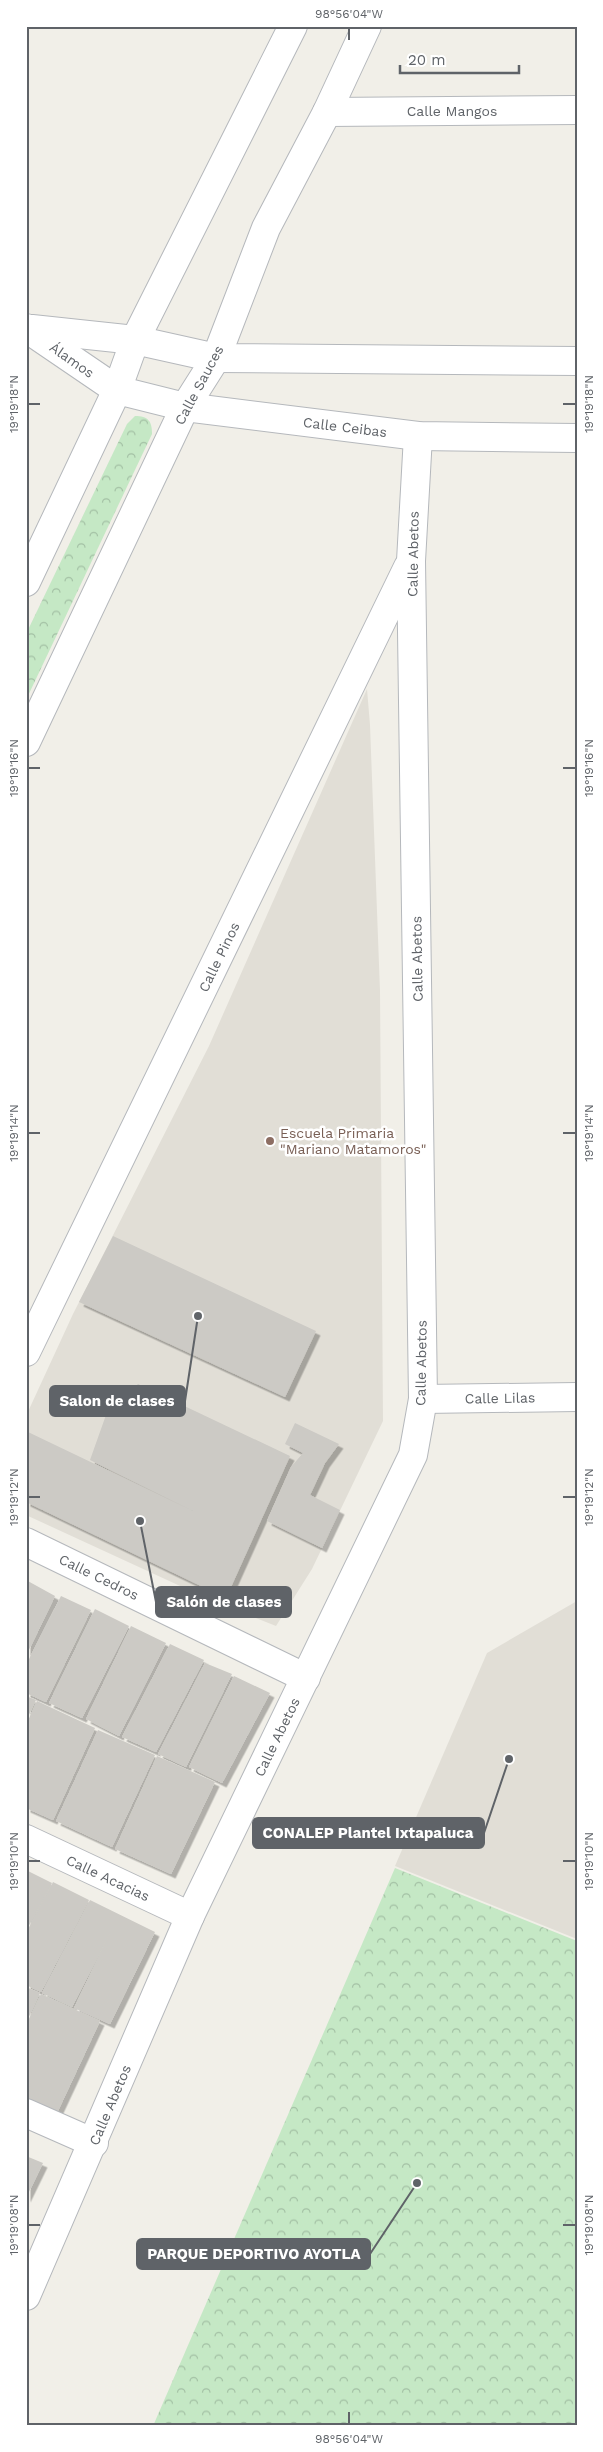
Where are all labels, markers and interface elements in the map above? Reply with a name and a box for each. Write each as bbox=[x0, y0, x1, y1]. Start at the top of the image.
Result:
text: 98°56'04"W bbox=[315, 7, 383, 21]
scale bar bbox=[400, 42, 519, 74]
text: 20 m bbox=[408, 51, 446, 69]
street label: Calle Mangos bbox=[407, 103, 497, 119]
street label: Álamos bbox=[47, 339, 97, 381]
street label: Calle Sauces bbox=[171, 343, 227, 427]
text: 19°19'18"N bbox=[7, 375, 21, 433]
text: 19°19'18"N bbox=[582, 375, 596, 433]
street label: Calle Ceibas bbox=[302, 414, 388, 440]
street label: Calle Abetos bbox=[404, 511, 422, 597]
text: 19°19'16"N bbox=[7, 739, 21, 797]
text: 19°19'16"N bbox=[582, 739, 596, 797]
street label: Calle Abetos bbox=[408, 916, 426, 1002]
street label: Calle Pinos bbox=[195, 919, 243, 995]
text: 19°19'14"N bbox=[7, 1104, 21, 1162]
text: 19°19'14"N bbox=[582, 1104, 596, 1162]
place label: Escuela Primaria "Mariano Matamoros" bbox=[280, 1125, 426, 1157]
marker: Escuela Primaria "Mariano Matamoros" bbox=[264, 1135, 276, 1147]
street label: Calle Abetos bbox=[412, 1320, 430, 1406]
callout: Salon de clases bbox=[50, 1386, 185, 1416]
street label: Calle Lilas bbox=[465, 1389, 535, 1407]
text: Salon de clases bbox=[59, 1392, 175, 1410]
text: 19°19'12"N bbox=[7, 1468, 21, 1526]
text: 19°19'12"N bbox=[582, 1468, 596, 1526]
street label: Calle Cedros bbox=[57, 1551, 141, 1603]
callout: Salón de clases bbox=[156, 1587, 291, 1617]
text: Salón de clases bbox=[166, 1593, 282, 1611]
street label: Calle Abetos bbox=[251, 1695, 303, 1779]
callout: CONALEP Plantel Ixtapaluca bbox=[253, 1818, 484, 1848]
text: CONALEP Plantel Ixtapaluca bbox=[263, 1824, 474, 1842]
text: 19°19'10"N bbox=[7, 1832, 21, 1890]
text: 19°19'10"N bbox=[582, 1832, 596, 1890]
street label: Calle Acacias bbox=[64, 1852, 152, 1904]
street label: Calle Abetos bbox=[86, 2062, 134, 2148]
text: 19°19'08"N bbox=[7, 2195, 21, 2256]
text: 19°19'08"N bbox=[582, 2195, 596, 2256]
callout: PARQUE DEPORTIVO AYOTLA bbox=[137, 2239, 370, 2269]
text: PARQUE DEPORTIVO AYOTLA bbox=[147, 2245, 361, 2263]
text: 98°56'04"W bbox=[315, 2432, 383, 2446]

